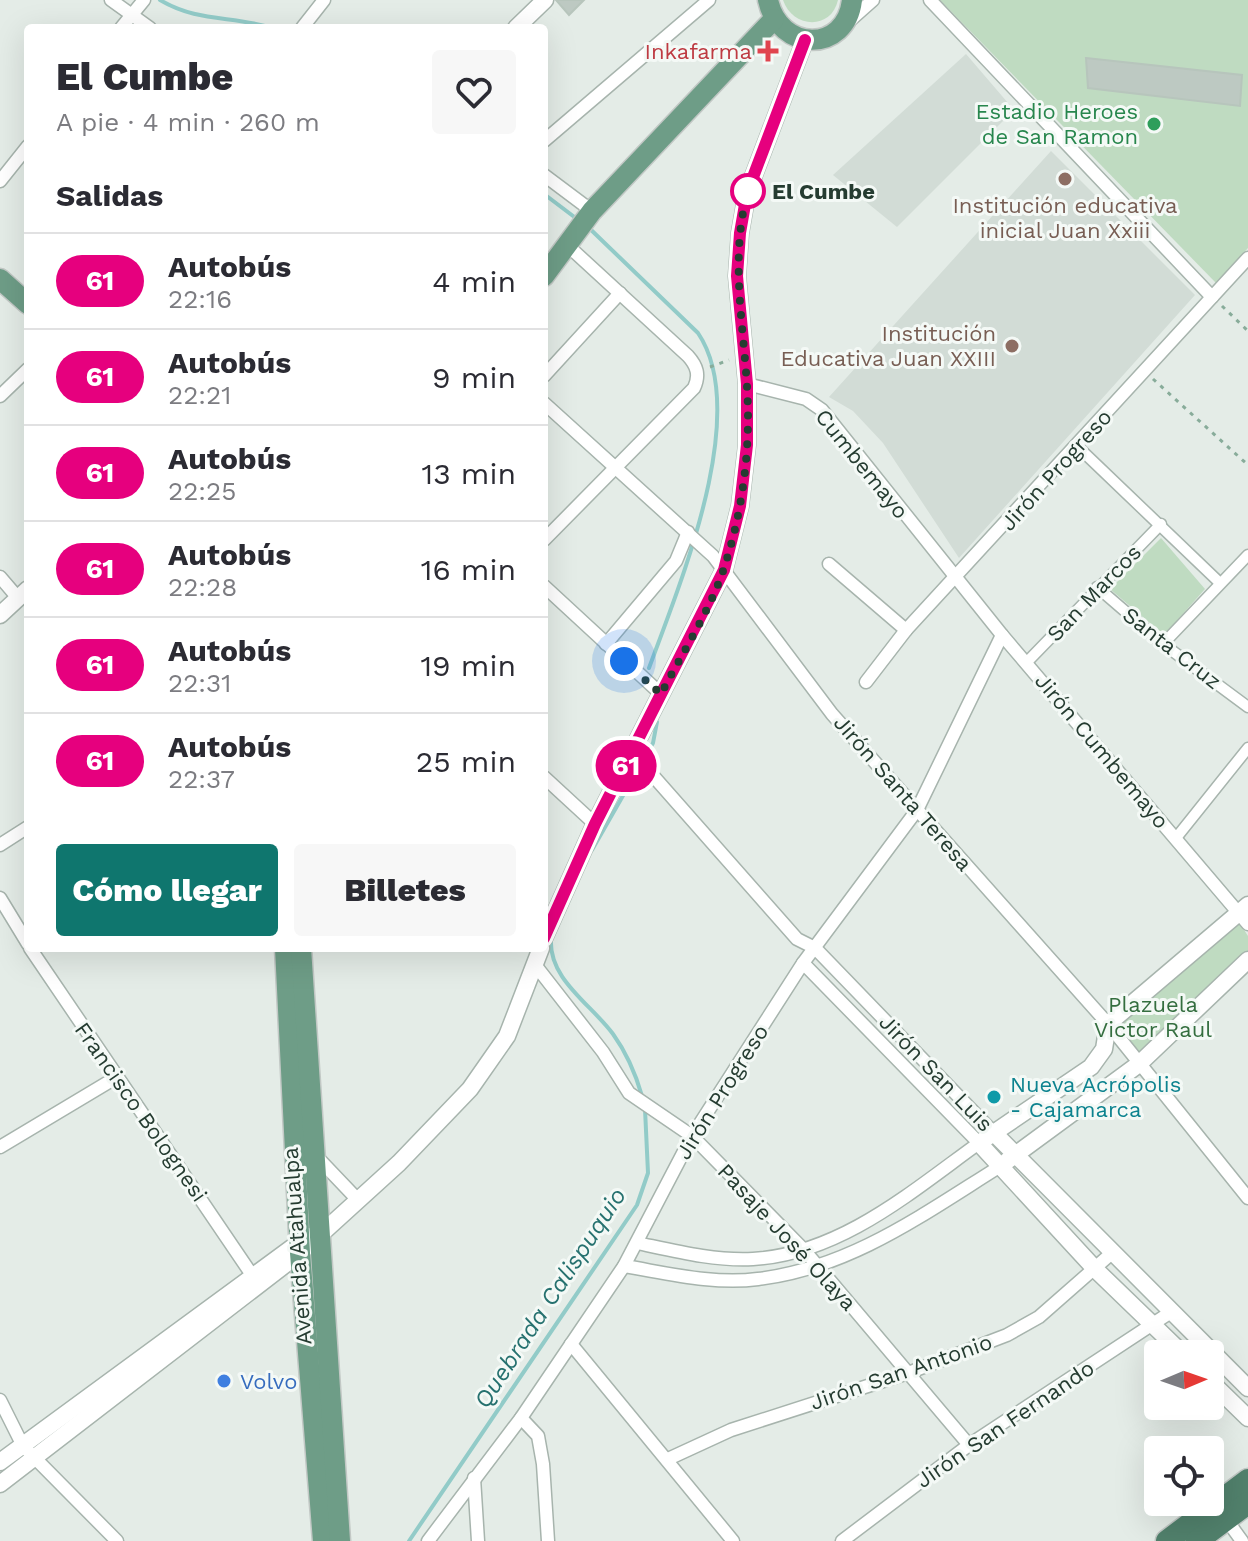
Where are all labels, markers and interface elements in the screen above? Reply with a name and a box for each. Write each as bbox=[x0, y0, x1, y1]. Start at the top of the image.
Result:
place label: Inkafarma bbox=[645, 39, 752, 64]
marker: Inkafarma bbox=[759, 42, 777, 60]
button: heart bbox=[432, 50, 516, 134]
text: El Cumbe bbox=[56, 55, 233, 99]
place label: Estadio Heroes de San Ramon bbox=[976, 99, 1138, 149]
text: A pie · 4 min · 260 m bbox=[56, 107, 320, 137]
marker: Estadio Heroes de San Ramon bbox=[1145, 115, 1163, 133]
marker: Institución educativa inicial Juan Xxiii bbox=[1056, 170, 1074, 188]
marker: El Cumbe bbox=[731, 174, 765, 208]
text: Salidas bbox=[56, 178, 163, 213]
place label: El Cumbe bbox=[772, 179, 875, 204]
place label: Institución educativa inicial Juan Xxiii bbox=[952, 193, 1178, 243]
text: Autobús bbox=[168, 249, 291, 284]
text: 61 bbox=[86, 264, 114, 297]
text: 4 min bbox=[432, 264, 516, 299]
text: 22:16 bbox=[168, 284, 232, 314]
place label: Institución Educativa Juan XXIII bbox=[780, 321, 996, 371]
marker: Institución Educativa Juan XXIII bbox=[1003, 337, 1021, 355]
text: Autobús bbox=[168, 345, 291, 380]
text: 61 bbox=[86, 360, 114, 393]
text: 9 min bbox=[432, 360, 516, 395]
text: 22:21 bbox=[168, 380, 231, 410]
street label: Cumbemayo bbox=[810, 404, 914, 524]
street label: Jirón Progreso bbox=[995, 404, 1117, 536]
text: Autobús bbox=[168, 441, 291, 476]
text: 61 bbox=[86, 456, 114, 489]
text: 13 min bbox=[421, 456, 516, 491]
text: 22:25 bbox=[168, 476, 236, 506]
text: Autobús bbox=[168, 537, 291, 572]
street label: San Marcos bbox=[1042, 540, 1146, 646]
text: 61 bbox=[86, 552, 114, 585]
text: 16 min bbox=[421, 552, 516, 587]
text: 22:28 bbox=[168, 572, 237, 602]
street label: Santa Cruz bbox=[1118, 602, 1226, 694]
text: Autobús bbox=[168, 633, 291, 668]
your location bbox=[604, 641, 644, 681]
text: 61 bbox=[86, 648, 114, 681]
text: 19 min bbox=[420, 648, 516, 683]
text: 22:31 bbox=[168, 668, 231, 698]
street label: Jirón Cumbemayo bbox=[1030, 668, 1174, 834]
street label: Jirón Santa Teresa bbox=[829, 710, 977, 876]
text: Autobús bbox=[168, 729, 291, 764]
line badge: 61 bbox=[590, 740, 662, 792]
text: 61 bbox=[86, 744, 114, 777]
text: 25 min bbox=[416, 744, 516, 779]
text: 61 bbox=[612, 749, 640, 782]
text: 22:37 bbox=[168, 764, 235, 794]
button: Cómo llegar bbox=[56, 844, 278, 936]
button: Billetes bbox=[294, 844, 516, 936]
park label: Plazuela Victor Raul bbox=[1094, 992, 1212, 1042]
street label: Jirón San Luis bbox=[874, 1009, 998, 1137]
street label: Francisco Bolognesi bbox=[70, 1018, 212, 1206]
street label: Jirón Progreso bbox=[671, 1020, 773, 1164]
place label: Nueva Acrópolis - Cajamarca bbox=[1010, 1072, 1181, 1122]
marker: Nueva Acrópolis - Cajamarca bbox=[985, 1088, 1003, 1106]
street label: Avenida Atahualpa bbox=[278, 1146, 316, 1346]
street label: Pasaje José Olaya bbox=[713, 1159, 861, 1315]
water label: Quebrada Calispuquio bbox=[468, 1183, 632, 1413]
street label: Jirón San Antonio bbox=[807, 1329, 995, 1415]
north arrow bbox=[1144, 1340, 1224, 1420]
map controls bbox=[1144, 1340, 1224, 1516]
street label: Jirón San Fernando bbox=[911, 1355, 1099, 1493]
place label: Volvo bbox=[240, 1369, 297, 1394]
marker: Volvo bbox=[215, 1372, 233, 1390]
button: locate bbox=[1144, 1436, 1224, 1516]

